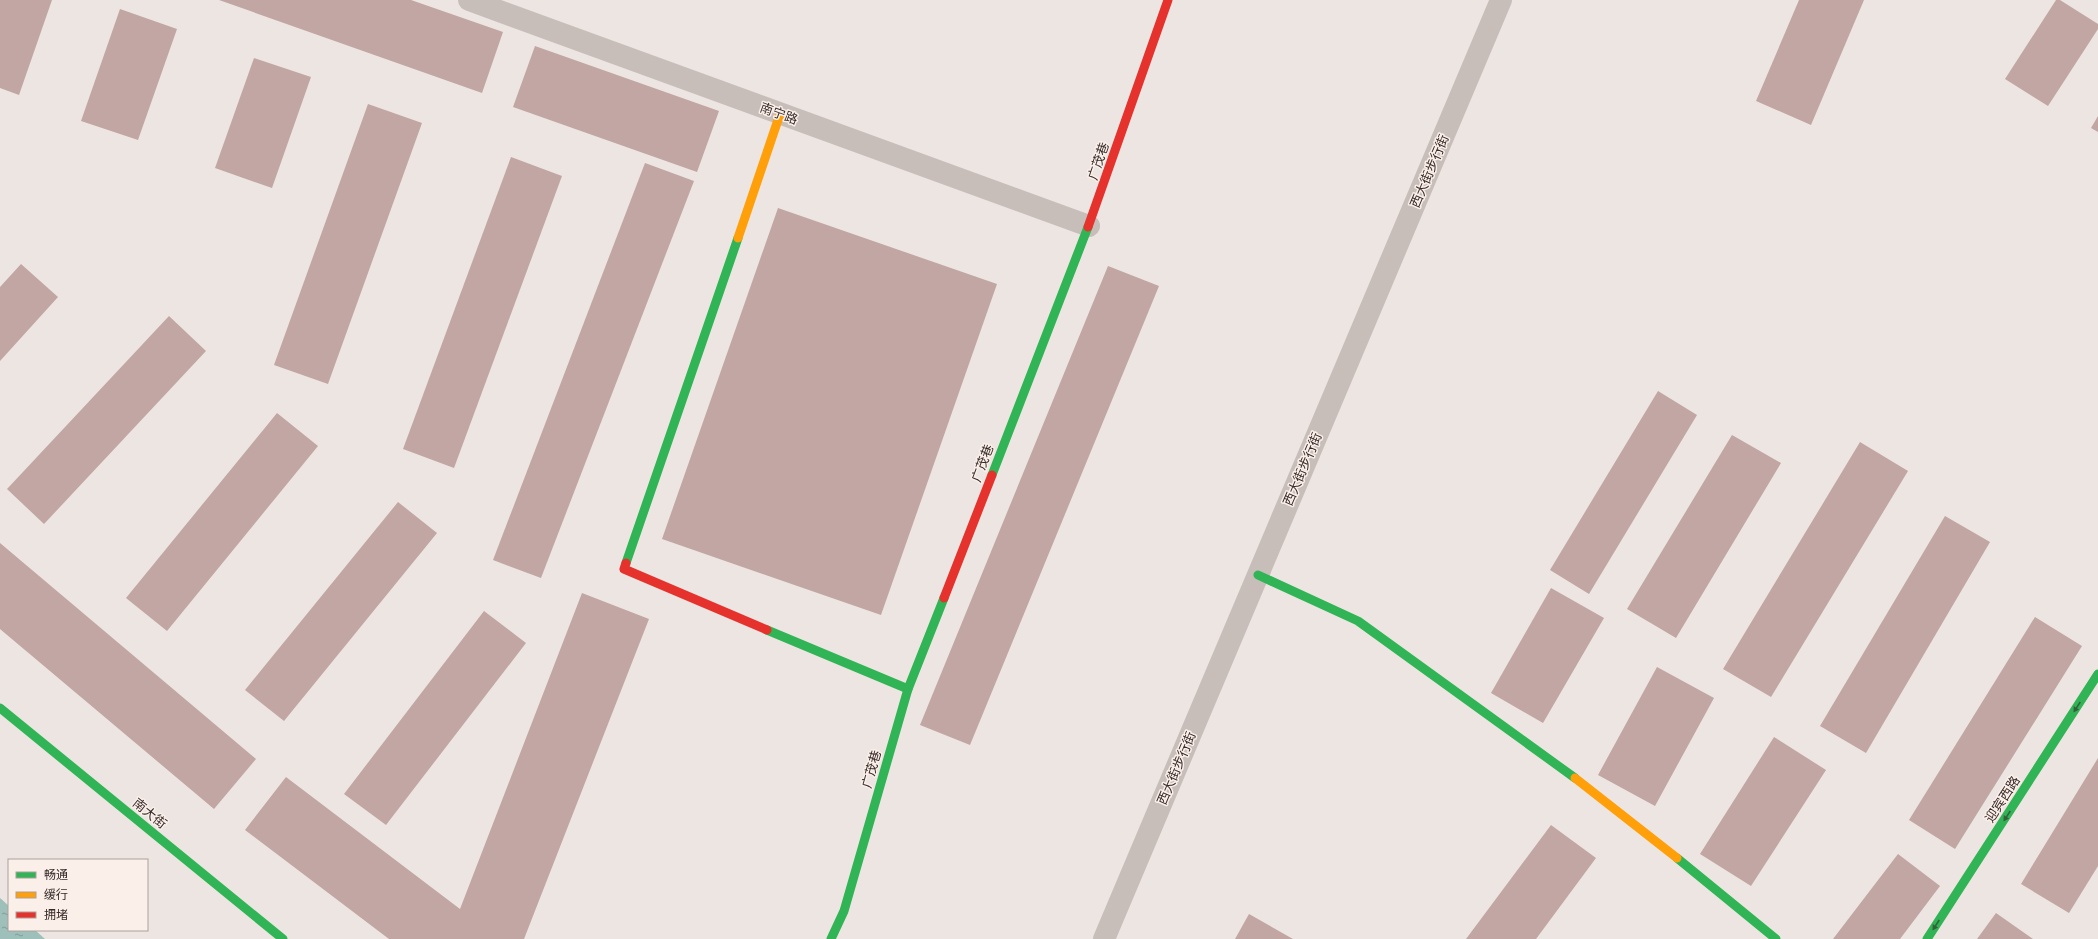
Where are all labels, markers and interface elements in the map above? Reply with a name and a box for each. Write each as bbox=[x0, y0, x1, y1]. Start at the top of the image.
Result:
street label: 南宁路 bbox=[758, 99, 800, 128]
street label: 西大街步行街 bbox=[1406, 132, 1453, 210]
street label: 广茂巷 bbox=[1084, 140, 1113, 182]
street label: 西大街步行街 bbox=[1279, 430, 1326, 508]
street label: 广茂巷 bbox=[968, 442, 997, 484]
one-way arrow bbox=[2073, 702, 2081, 712]
street label: 西大街步行街 bbox=[1153, 729, 1200, 807]
street label: 广茂巷 bbox=[858, 748, 885, 790]
street label: 迎宾西路 bbox=[1981, 773, 2024, 826]
street label: 南大街 bbox=[129, 795, 170, 832]
one-way arrow bbox=[2003, 810, 2010, 822]
legend bbox=[8, 859, 148, 931]
text: 畅通 bbox=[44, 867, 68, 883]
text: 缓行 bbox=[44, 887, 68, 903]
text: 拥堵 bbox=[44, 907, 68, 923]
one-way arrow bbox=[1932, 920, 1940, 930]

